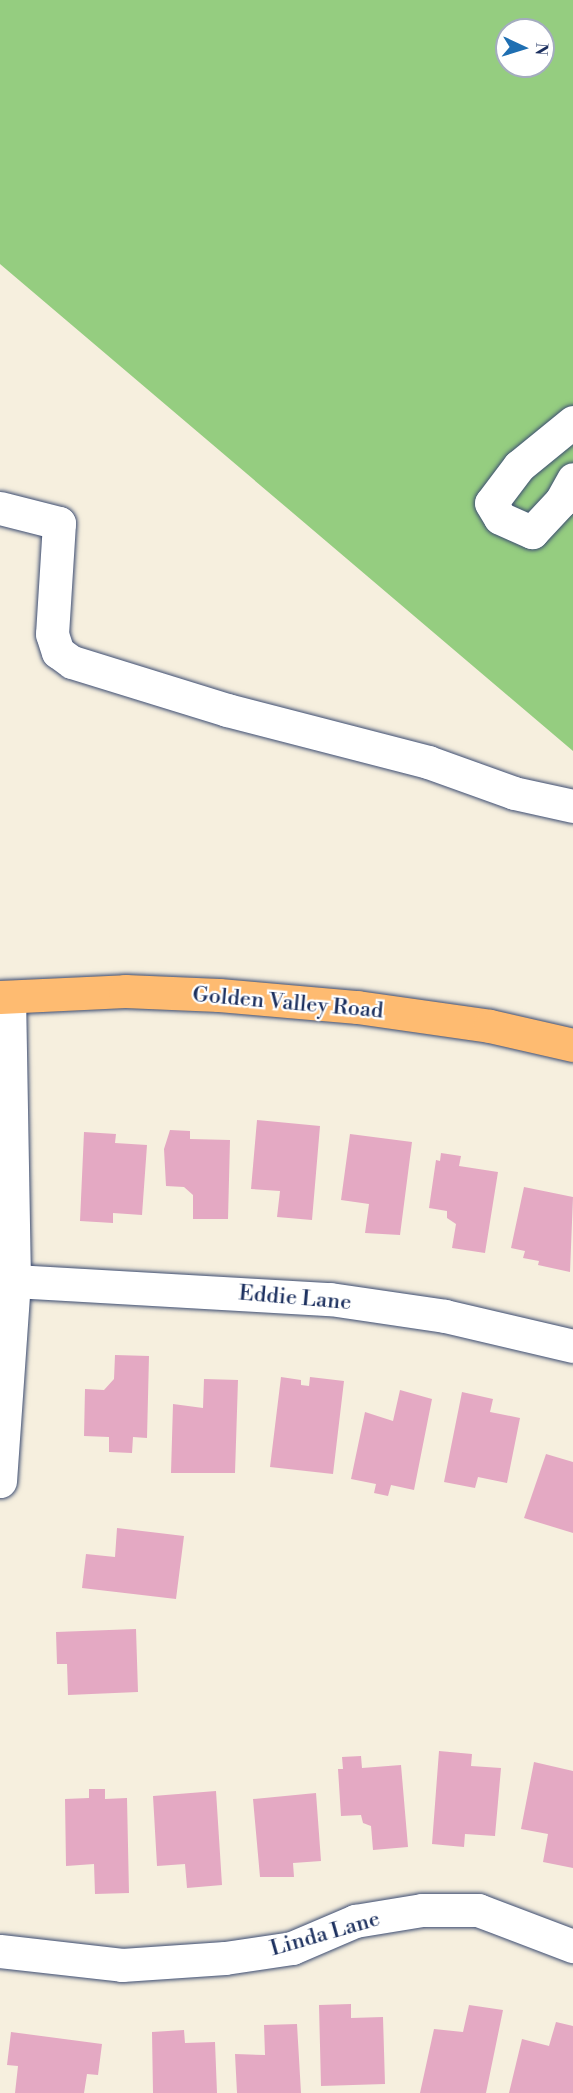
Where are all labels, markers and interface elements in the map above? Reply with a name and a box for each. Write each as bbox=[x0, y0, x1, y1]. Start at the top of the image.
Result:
north arrow bbox=[495, 18, 555, 78]
text: N bbox=[531, 42, 551, 56]
street label: Golden Valley Road bbox=[191, 981, 385, 1025]
street label: Eddie Lane bbox=[238, 1280, 352, 1316]
street label: Linda Lane bbox=[267, 1906, 383, 1962]

